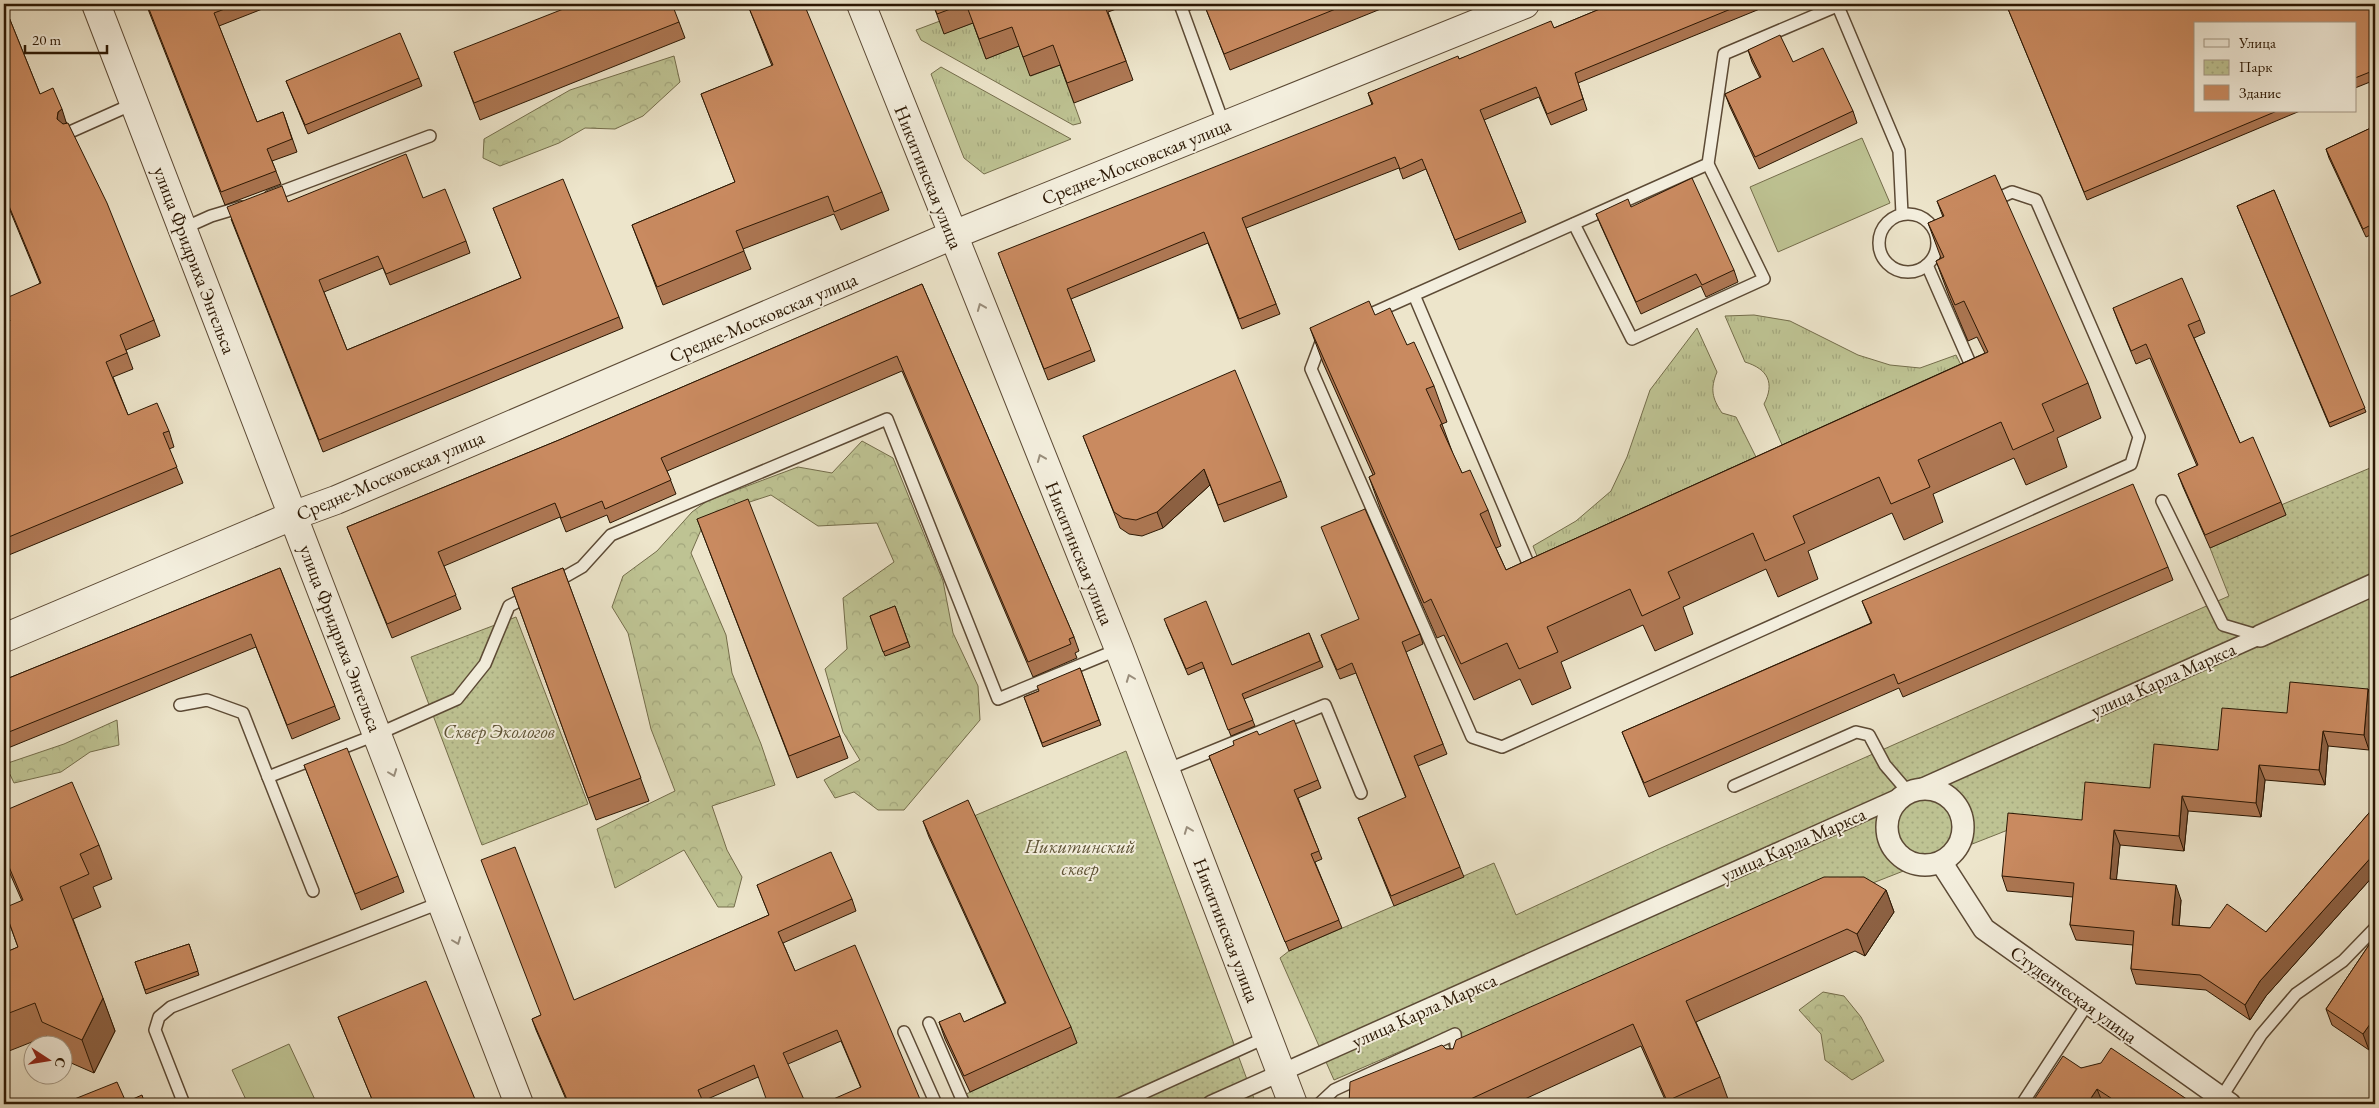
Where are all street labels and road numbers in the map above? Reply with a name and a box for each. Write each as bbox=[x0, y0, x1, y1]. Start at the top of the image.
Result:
street label: Никитинская улица bbox=[888, 102, 969, 253]
street label: Средне-Московская улица bbox=[1038, 112, 1235, 211]
street label: улица Фридриха Энгельса bbox=[147, 163, 242, 358]
street label: Средне-Московская улица bbox=[665, 266, 862, 368]
street label: Средне-Московская улица bbox=[292, 424, 489, 526]
street label: Никитинская улица bbox=[1039, 478, 1120, 629]
street label: улица Фридриха Энгельса bbox=[293, 541, 388, 736]
street label: улица Карла Маркса bbox=[2087, 636, 2240, 723]
street label: улица Карла Маркса bbox=[1717, 801, 1870, 888]
street label: Никитинская улица bbox=[1187, 854, 1266, 1006]
street label: Студенческая улица bbox=[2005, 940, 2143, 1049]
street label: улица Карла Маркса bbox=[1348, 967, 1501, 1054]

